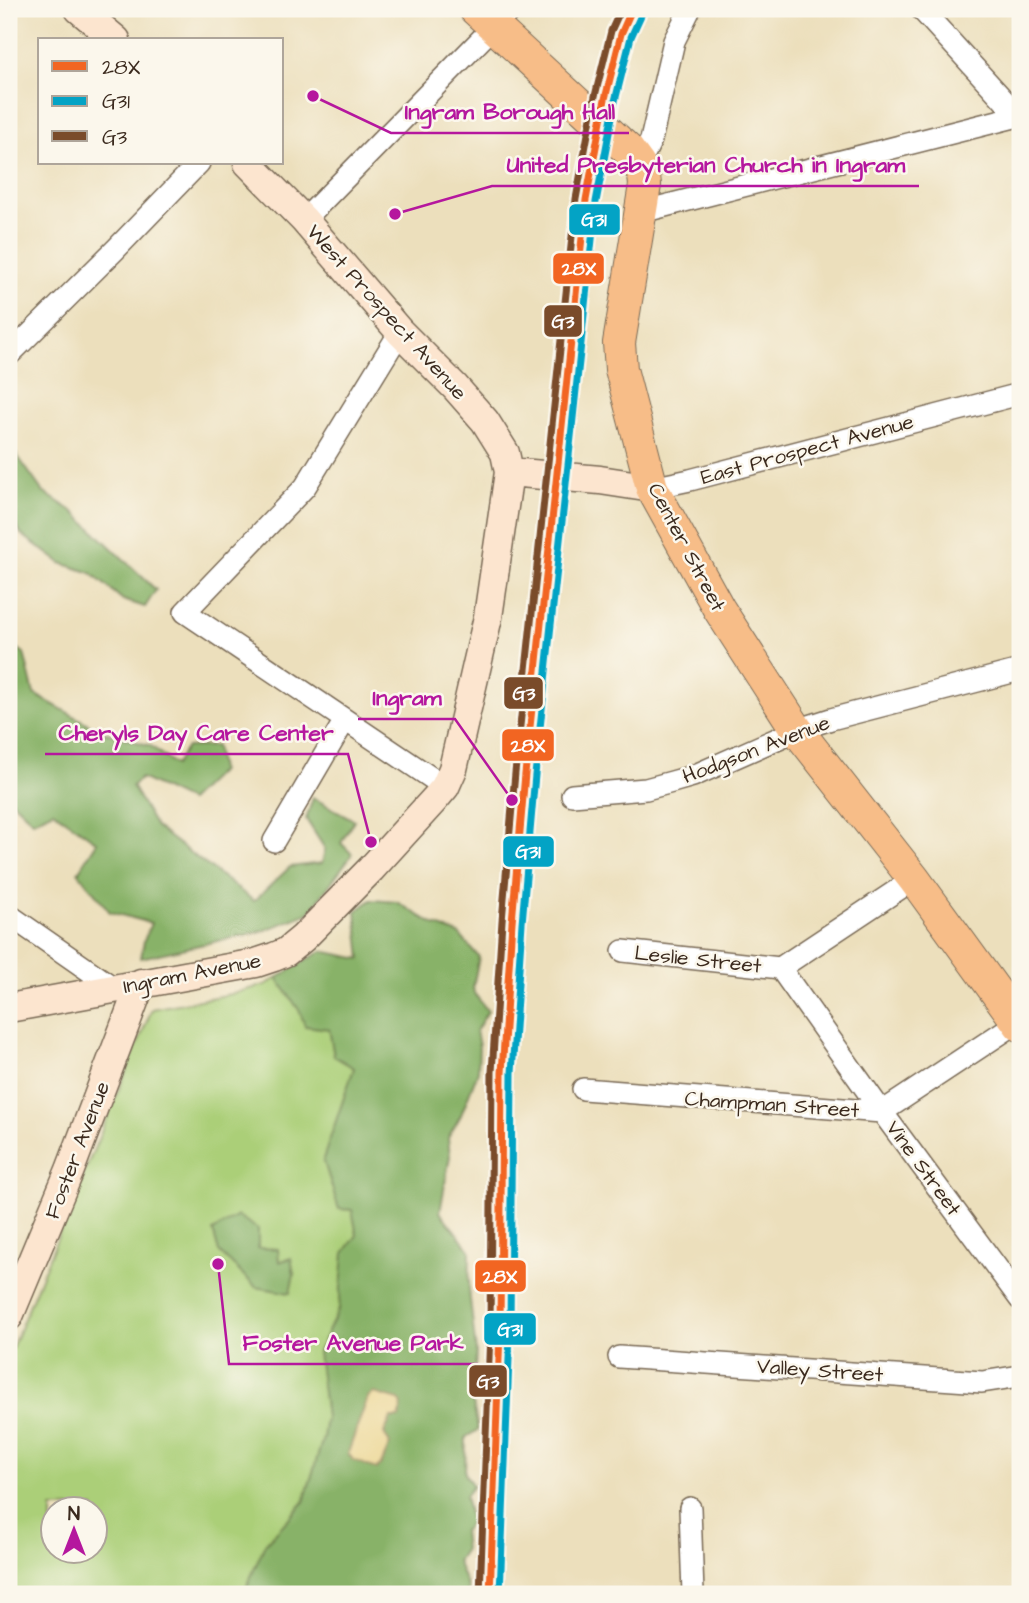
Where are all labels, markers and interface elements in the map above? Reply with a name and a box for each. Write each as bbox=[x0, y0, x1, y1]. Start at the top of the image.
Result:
legend bbox=[38, 38, 284, 164]
text: 28X bbox=[102, 53, 141, 82]
text: G31 bbox=[102, 87, 130, 116]
callout: Ingram Borough Hall bbox=[391, 89, 629, 133]
text: Ingram Borough Hall bbox=[405, 96, 616, 129]
text: G3 bbox=[102, 123, 128, 152]
callout: United Presbyterian Church in Ingram bbox=[492, 142, 919, 186]
text: United Presbyterian Church in Ingram bbox=[507, 149, 906, 183]
line badge: G31 bbox=[568, 203, 621, 236]
text: G31 bbox=[581, 207, 607, 234]
street label: West Prospect Avenue bbox=[299, 218, 473, 407]
line badge: 28X bbox=[552, 252, 605, 285]
text: 28X bbox=[561, 256, 597, 283]
line badge: G3 bbox=[543, 304, 583, 338]
text: G3 bbox=[552, 309, 575, 336]
street label: East Prospect Avenue bbox=[697, 407, 917, 493]
street label: Center Street bbox=[641, 478, 733, 617]
callout: Ingram bbox=[358, 675, 455, 719]
line badge: G3 bbox=[503, 676, 544, 710]
text: G3 bbox=[513, 681, 536, 708]
text: Ingram bbox=[372, 682, 443, 715]
street label: Hodgson Avenue bbox=[678, 708, 835, 793]
callout: Cheryls Day Care Center bbox=[45, 710, 348, 754]
text: Cheryls Day Care Center bbox=[58, 717, 334, 751]
line badge: 28X bbox=[501, 728, 555, 762]
text: 28X bbox=[510, 733, 546, 760]
line badge: G31 bbox=[502, 835, 555, 868]
text: G31 bbox=[515, 839, 541, 866]
street label: Leslie Street bbox=[633, 938, 763, 981]
street label: Ingram Avenue bbox=[121, 946, 264, 1003]
street label: Foster Avenue bbox=[38, 1077, 117, 1223]
street label: Champman Street bbox=[684, 1084, 861, 1126]
street label: Vine Street bbox=[879, 1115, 968, 1222]
line badge: 28X bbox=[474, 1259, 527, 1293]
text: 28X bbox=[482, 1264, 518, 1291]
line badge: G31 bbox=[483, 1312, 537, 1346]
text: G31 bbox=[497, 1317, 523, 1344]
callout: Foster Avenue Park bbox=[229, 1320, 478, 1364]
text: Foster Avenue Park bbox=[242, 1327, 464, 1359]
street label: Valley Street bbox=[756, 1352, 885, 1391]
line badge: G3 bbox=[468, 1364, 508, 1398]
text: G3 bbox=[477, 1369, 500, 1396]
north arrow bbox=[38, 1494, 108, 1564]
text: N bbox=[68, 1501, 80, 1528]

